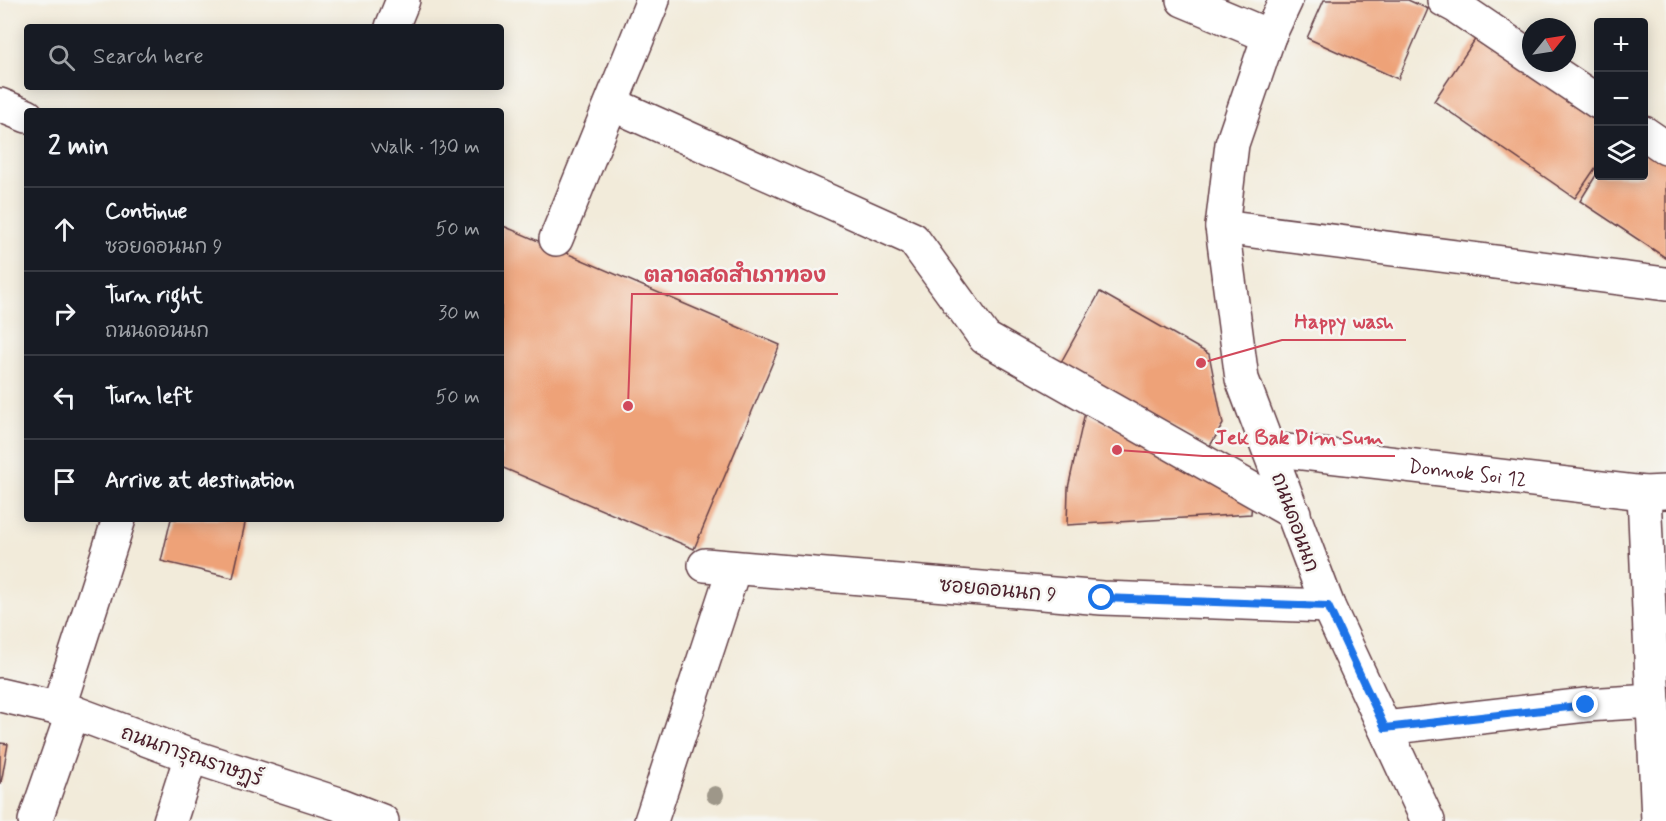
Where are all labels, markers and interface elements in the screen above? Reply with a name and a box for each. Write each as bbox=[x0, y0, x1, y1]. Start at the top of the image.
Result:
north arrow bbox=[1522, 18, 1576, 72]
map controls bbox=[1594, 18, 1648, 180]
button: + bbox=[1594, 18, 1648, 72]
search box bbox=[24, 24, 504, 90]
icon: search bbox=[45, 41, 78, 74]
text: Search here bbox=[93, 43, 204, 71]
button: − bbox=[1594, 72, 1648, 126]
button: layers bbox=[1594, 126, 1648, 180]
text: 2 min bbox=[48, 130, 109, 164]
text: Walk · 130 m bbox=[371, 134, 480, 161]
text: Continue bbox=[105, 198, 187, 226]
icon: ahead bbox=[48, 213, 81, 246]
text: 50 m bbox=[435, 216, 480, 243]
text: ซอยดอนนก 9 bbox=[105, 234, 223, 261]
callout: ตลาดสดสำเภาทอง bbox=[632, 255, 838, 294]
text: ตลาดสดสำเภาทอง bbox=[644, 260, 826, 290]
text: Turn right bbox=[105, 282, 203, 310]
icon: right bbox=[48, 297, 81, 330]
text: 30 m bbox=[438, 300, 480, 327]
callout: Happy wash bbox=[1282, 301, 1406, 340]
text: Happy wash bbox=[1294, 308, 1394, 336]
text: ถนนดอนนก bbox=[105, 318, 209, 345]
icon: left bbox=[48, 381, 81, 414]
text: Turn left bbox=[105, 383, 193, 411]
text: 50 m bbox=[435, 384, 480, 411]
callout: Jek Bak Dim Sum bbox=[1203, 417, 1395, 456]
text: Jek Bak Dim Sum bbox=[1215, 424, 1383, 452]
street label: Donnok Soi 12 bbox=[1407, 453, 1528, 494]
icon: arrive bbox=[48, 465, 81, 498]
text: Arrive at destination bbox=[105, 467, 295, 495]
street label: ถนนดอนนก bbox=[1264, 469, 1325, 576]
street label: ซอยดอนนก 9 bbox=[938, 572, 1058, 609]
route start bbox=[1088, 584, 1114, 610]
route end bbox=[1572, 691, 1598, 717]
street label: ถนนการุณราษฏร์ bbox=[117, 719, 267, 794]

